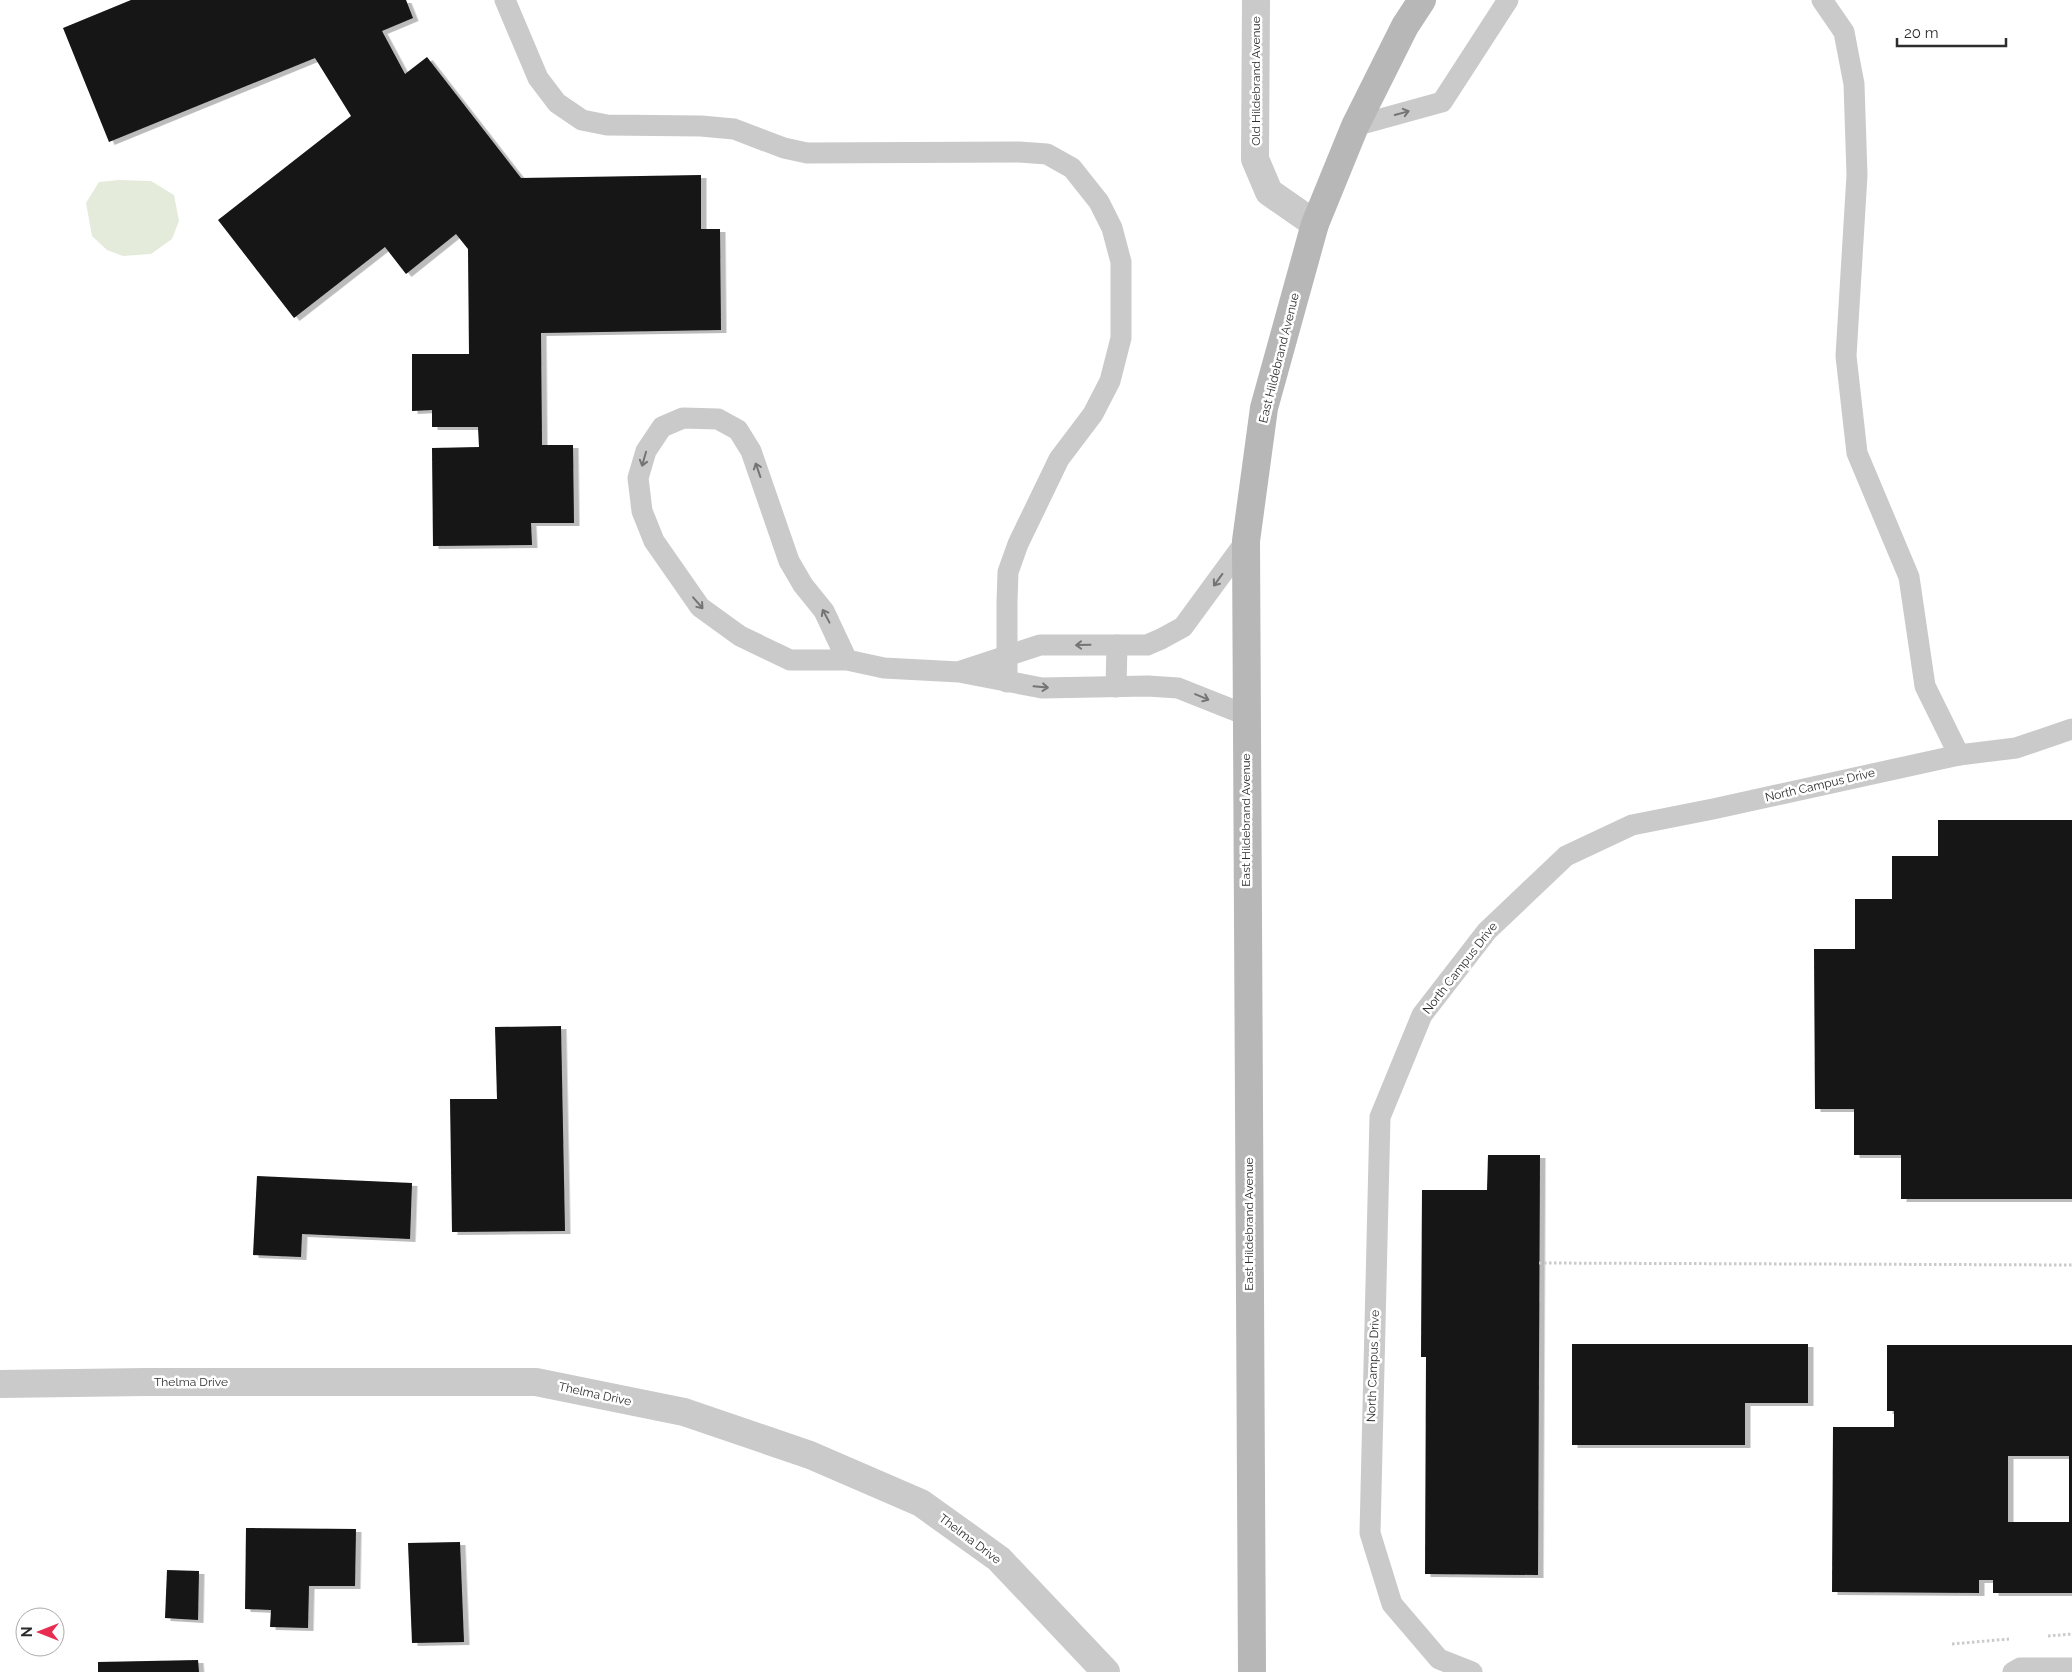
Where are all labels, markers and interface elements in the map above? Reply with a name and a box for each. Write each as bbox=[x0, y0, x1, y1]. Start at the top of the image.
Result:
scale bar bbox=[1897, 15, 2006, 47]
street label: Old Hildebrand Avenue bbox=[1249, 16, 1263, 146]
text: 20 m bbox=[1904, 24, 1939, 42]
one-way arrow bbox=[1393, 108, 1409, 117]
street label: East Hildebrand Avenue bbox=[1256, 292, 1302, 424]
one-way arrow bbox=[638, 450, 648, 466]
one-way arrow bbox=[752, 462, 762, 478]
one-way arrow bbox=[1213, 573, 1223, 587]
one-way arrow bbox=[693, 597, 704, 610]
one-way arrow bbox=[820, 609, 830, 624]
one-way arrow bbox=[1075, 640, 1092, 650]
one-way arrow bbox=[1033, 683, 1049, 692]
one-way arrow bbox=[1194, 692, 1209, 702]
street label: East Hildebrand Avenue bbox=[1239, 753, 1253, 887]
street label: North Campus Drive bbox=[1764, 766, 1876, 804]
street label: North Campus Drive bbox=[1420, 919, 1500, 1017]
street label: East Hildebrand Avenue bbox=[1242, 1157, 1256, 1291]
street label: North Campus Drive bbox=[1364, 1310, 1382, 1422]
street label: Thelma Drive bbox=[154, 1375, 228, 1389]
street label: Thelma Drive bbox=[557, 1379, 633, 1409]
street label: Thelma Drive bbox=[936, 1511, 1004, 1567]
north arrow bbox=[15, 1607, 65, 1657]
text: N bbox=[19, 1627, 35, 1637]

